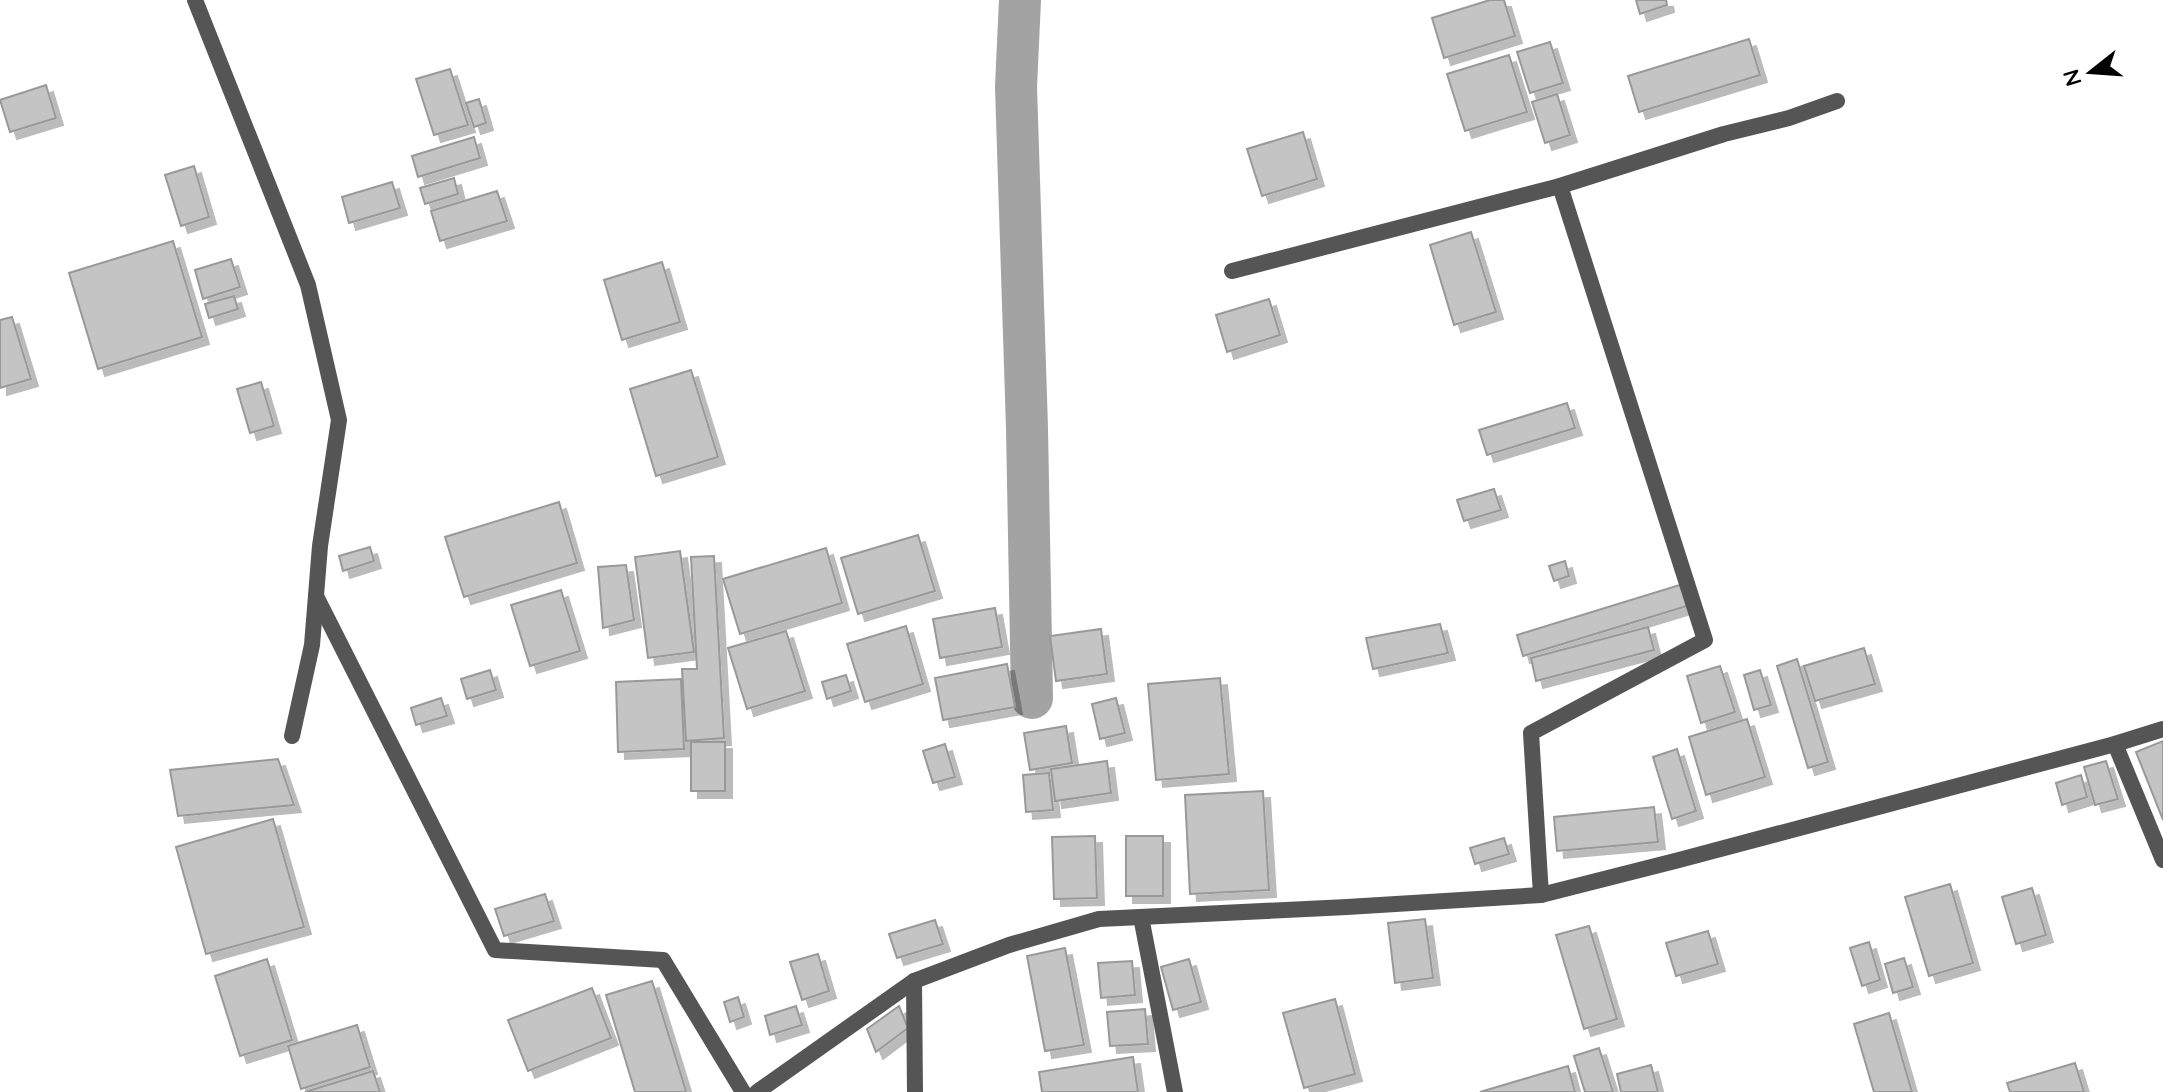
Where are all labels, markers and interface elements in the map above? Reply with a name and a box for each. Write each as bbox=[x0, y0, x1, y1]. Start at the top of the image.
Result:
north arrow bbox=[2051, 32, 2131, 112]
text: N bbox=[2056, 66, 2088, 90]

